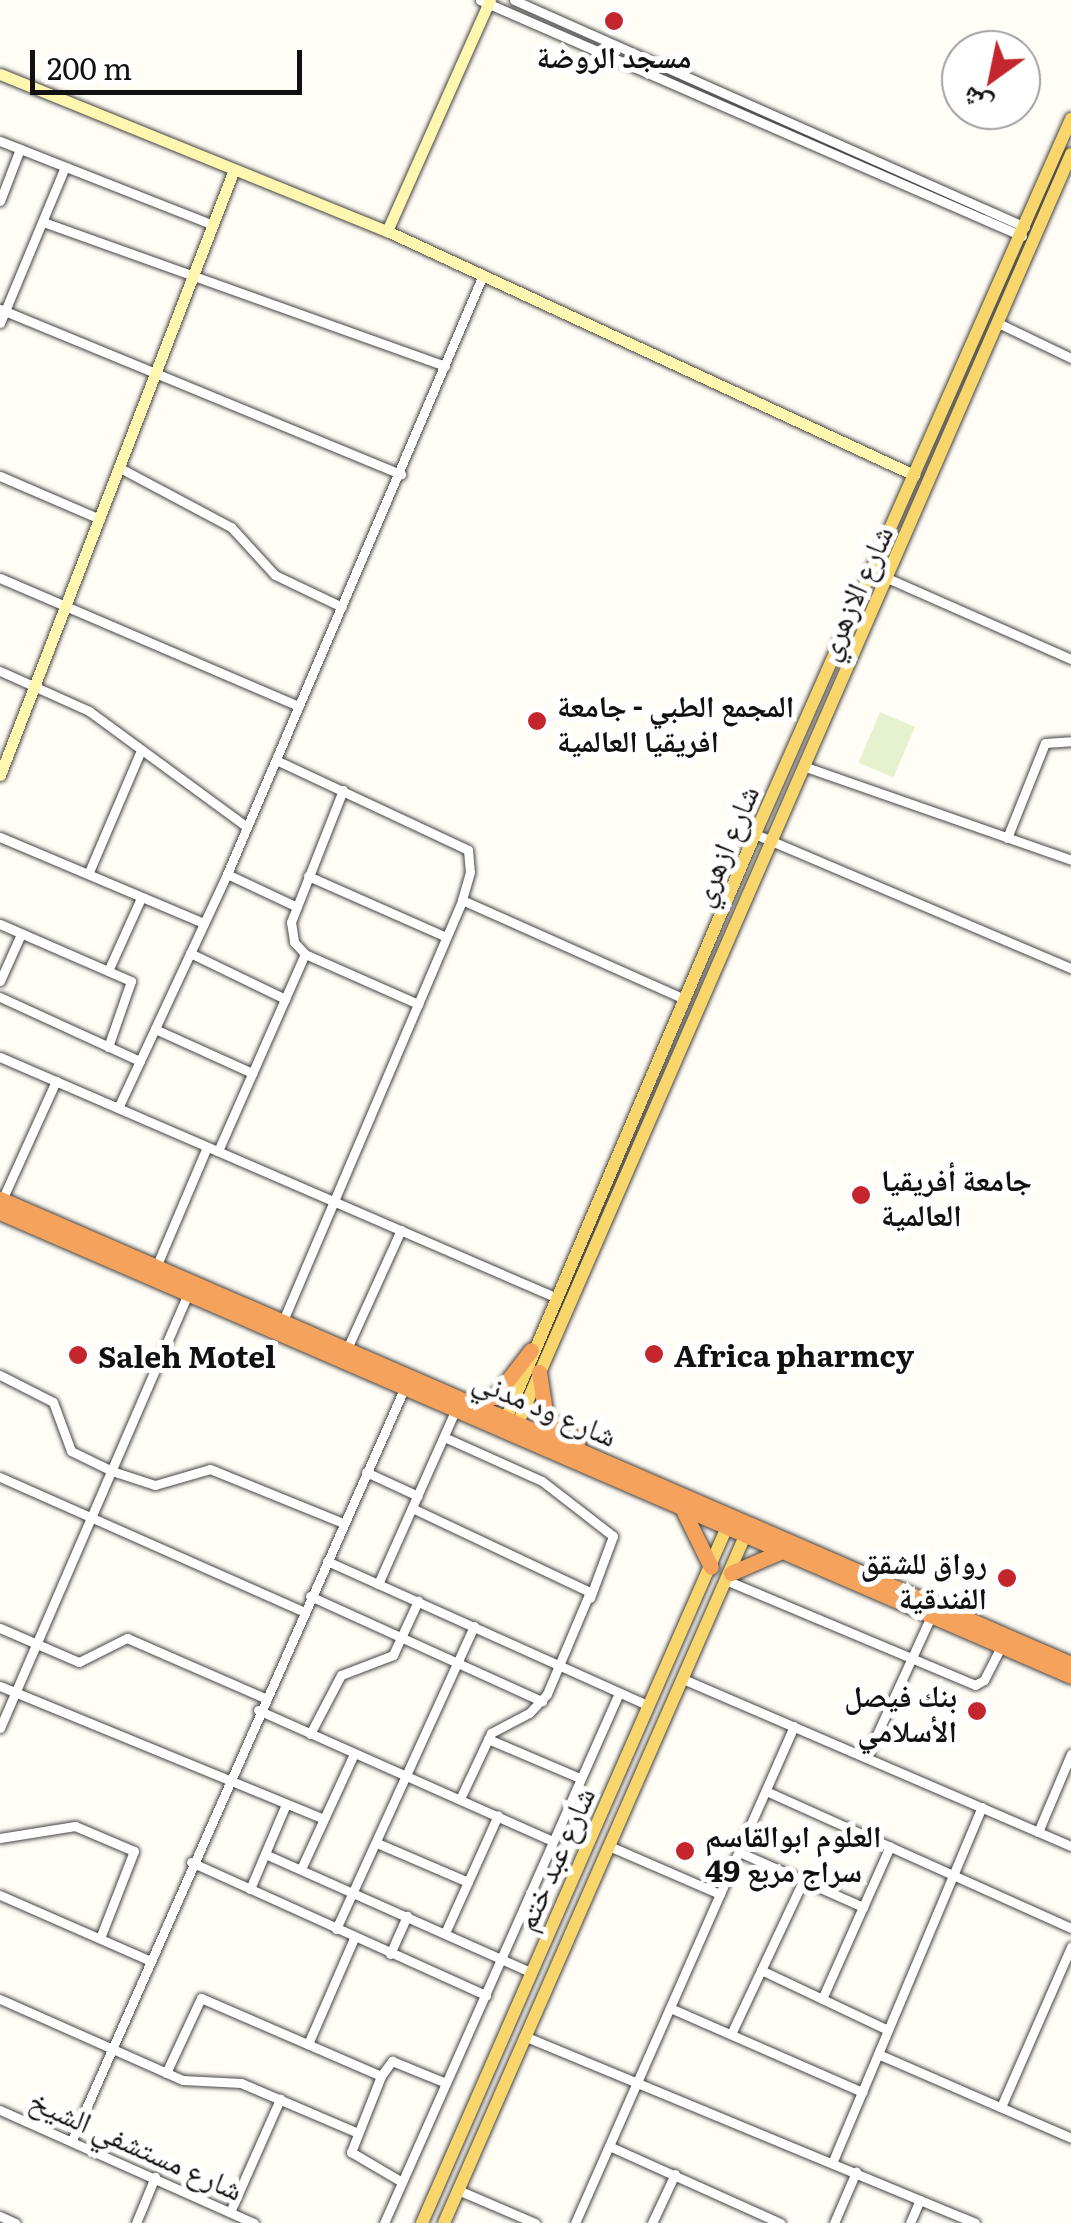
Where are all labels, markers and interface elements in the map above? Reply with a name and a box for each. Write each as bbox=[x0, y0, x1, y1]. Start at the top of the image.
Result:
marker: مسجد الروضة bbox=[603, 10, 625, 32]
scale bar bbox=[35, 30, 308, 92]
north arrow bbox=[941, 30, 1041, 130]
place label: مسجد الروضة bbox=[537, 37, 691, 73]
text: 200 m bbox=[47, 45, 132, 89]
text: ش bbox=[952, 78, 1000, 129]
street label: شارع الازهري bbox=[807, 519, 899, 665]
place label: المجمع الطبي - جامعة افريقيا العالمية bbox=[557, 686, 794, 756]
marker: المجمع الطبي - جامعة افريقيا العالمية bbox=[526, 710, 548, 732]
street label: شارع ازهري bbox=[681, 779, 765, 911]
place label: جامعة أفريقيا العالمية bbox=[881, 1160, 1032, 1230]
marker: جامعة أفريقيا العالمية bbox=[850, 1184, 872, 1206]
place label: Africa pharmcy bbox=[674, 1336, 914, 1372]
place label: Saleh Motel bbox=[98, 1337, 276, 1373]
marker: Africa pharmcy bbox=[643, 1343, 665, 1365]
marker: Saleh Motel bbox=[67, 1344, 89, 1366]
street label: شارع ود مدني bbox=[469, 1360, 623, 1452]
place label: رواق للشقق الفندقية bbox=[861, 1543, 987, 1614]
marker: رواق للشقق الفندقية bbox=[996, 1567, 1018, 1589]
place label: بنك فيصل الأسلامي bbox=[844, 1676, 957, 1746]
marker: بنك فيصل الأسلامي bbox=[966, 1700, 988, 1722]
street label: شارع عبد ختم bbox=[505, 1781, 601, 1935]
place label: العلوم ابوالقاسم سراج مربع 49 bbox=[705, 1816, 882, 1886]
marker: العلوم ابوالقاسم سراج مربع 49 bbox=[674, 1840, 696, 1862]
street label: شارع مستشفي الشيخ bbox=[25, 2080, 249, 2206]

